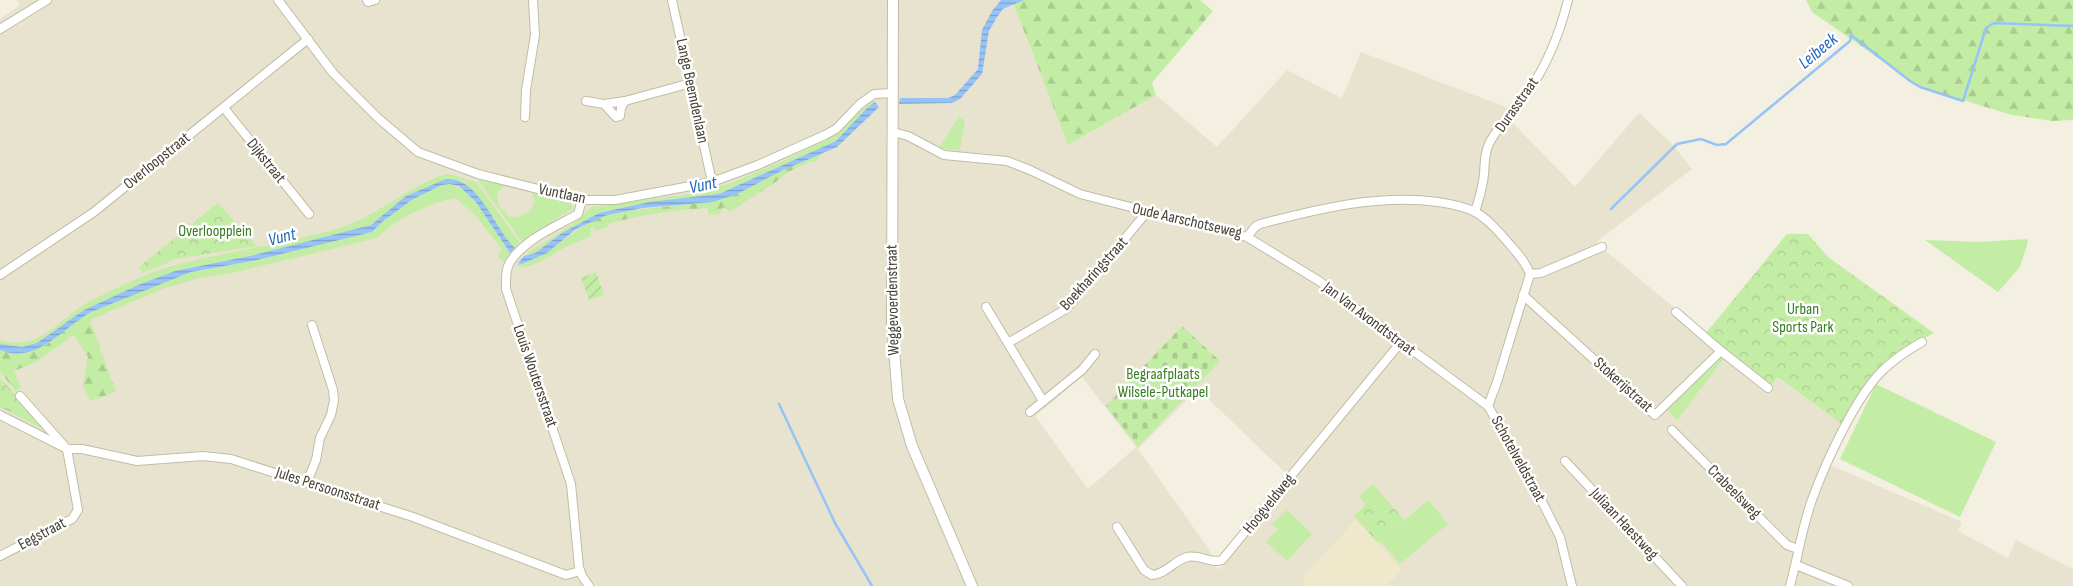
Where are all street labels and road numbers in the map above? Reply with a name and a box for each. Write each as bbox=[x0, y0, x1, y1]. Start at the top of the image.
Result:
street label: Lange Beemdenlaan bbox=[672, 37, 712, 145]
street label: Durasstraat bbox=[1491, 74, 1543, 136]
street label: Overloopstraat bbox=[120, 128, 194, 194]
street label: Dijkstraat bbox=[242, 135, 290, 187]
street label: Vuntlaan bbox=[537, 180, 587, 208]
street label: Oude Aarschotseweg bbox=[1130, 199, 1244, 243]
street label: Boekharingstraat bbox=[1056, 233, 1132, 315]
street label: Weggevoerdenstraat bbox=[883, 244, 903, 356]
street label: Jan Van Avondtstraat bbox=[1318, 277, 1419, 360]
street label: Louis Woutersstraat bbox=[509, 322, 561, 430]
street label: Stokerijstraat bbox=[1589, 353, 1657, 417]
street label: Schotelveldstraat bbox=[1487, 413, 1549, 505]
street label: Crabeelsweg bbox=[1703, 461, 1765, 523]
street label: Jules Persoonsstraat bbox=[272, 463, 383, 515]
street label: Hoogveldweg bbox=[1239, 470, 1299, 538]
street label: Juliaan Haestweg bbox=[1585, 483, 1662, 564]
street label: Eegstraat bbox=[15, 513, 69, 554]

